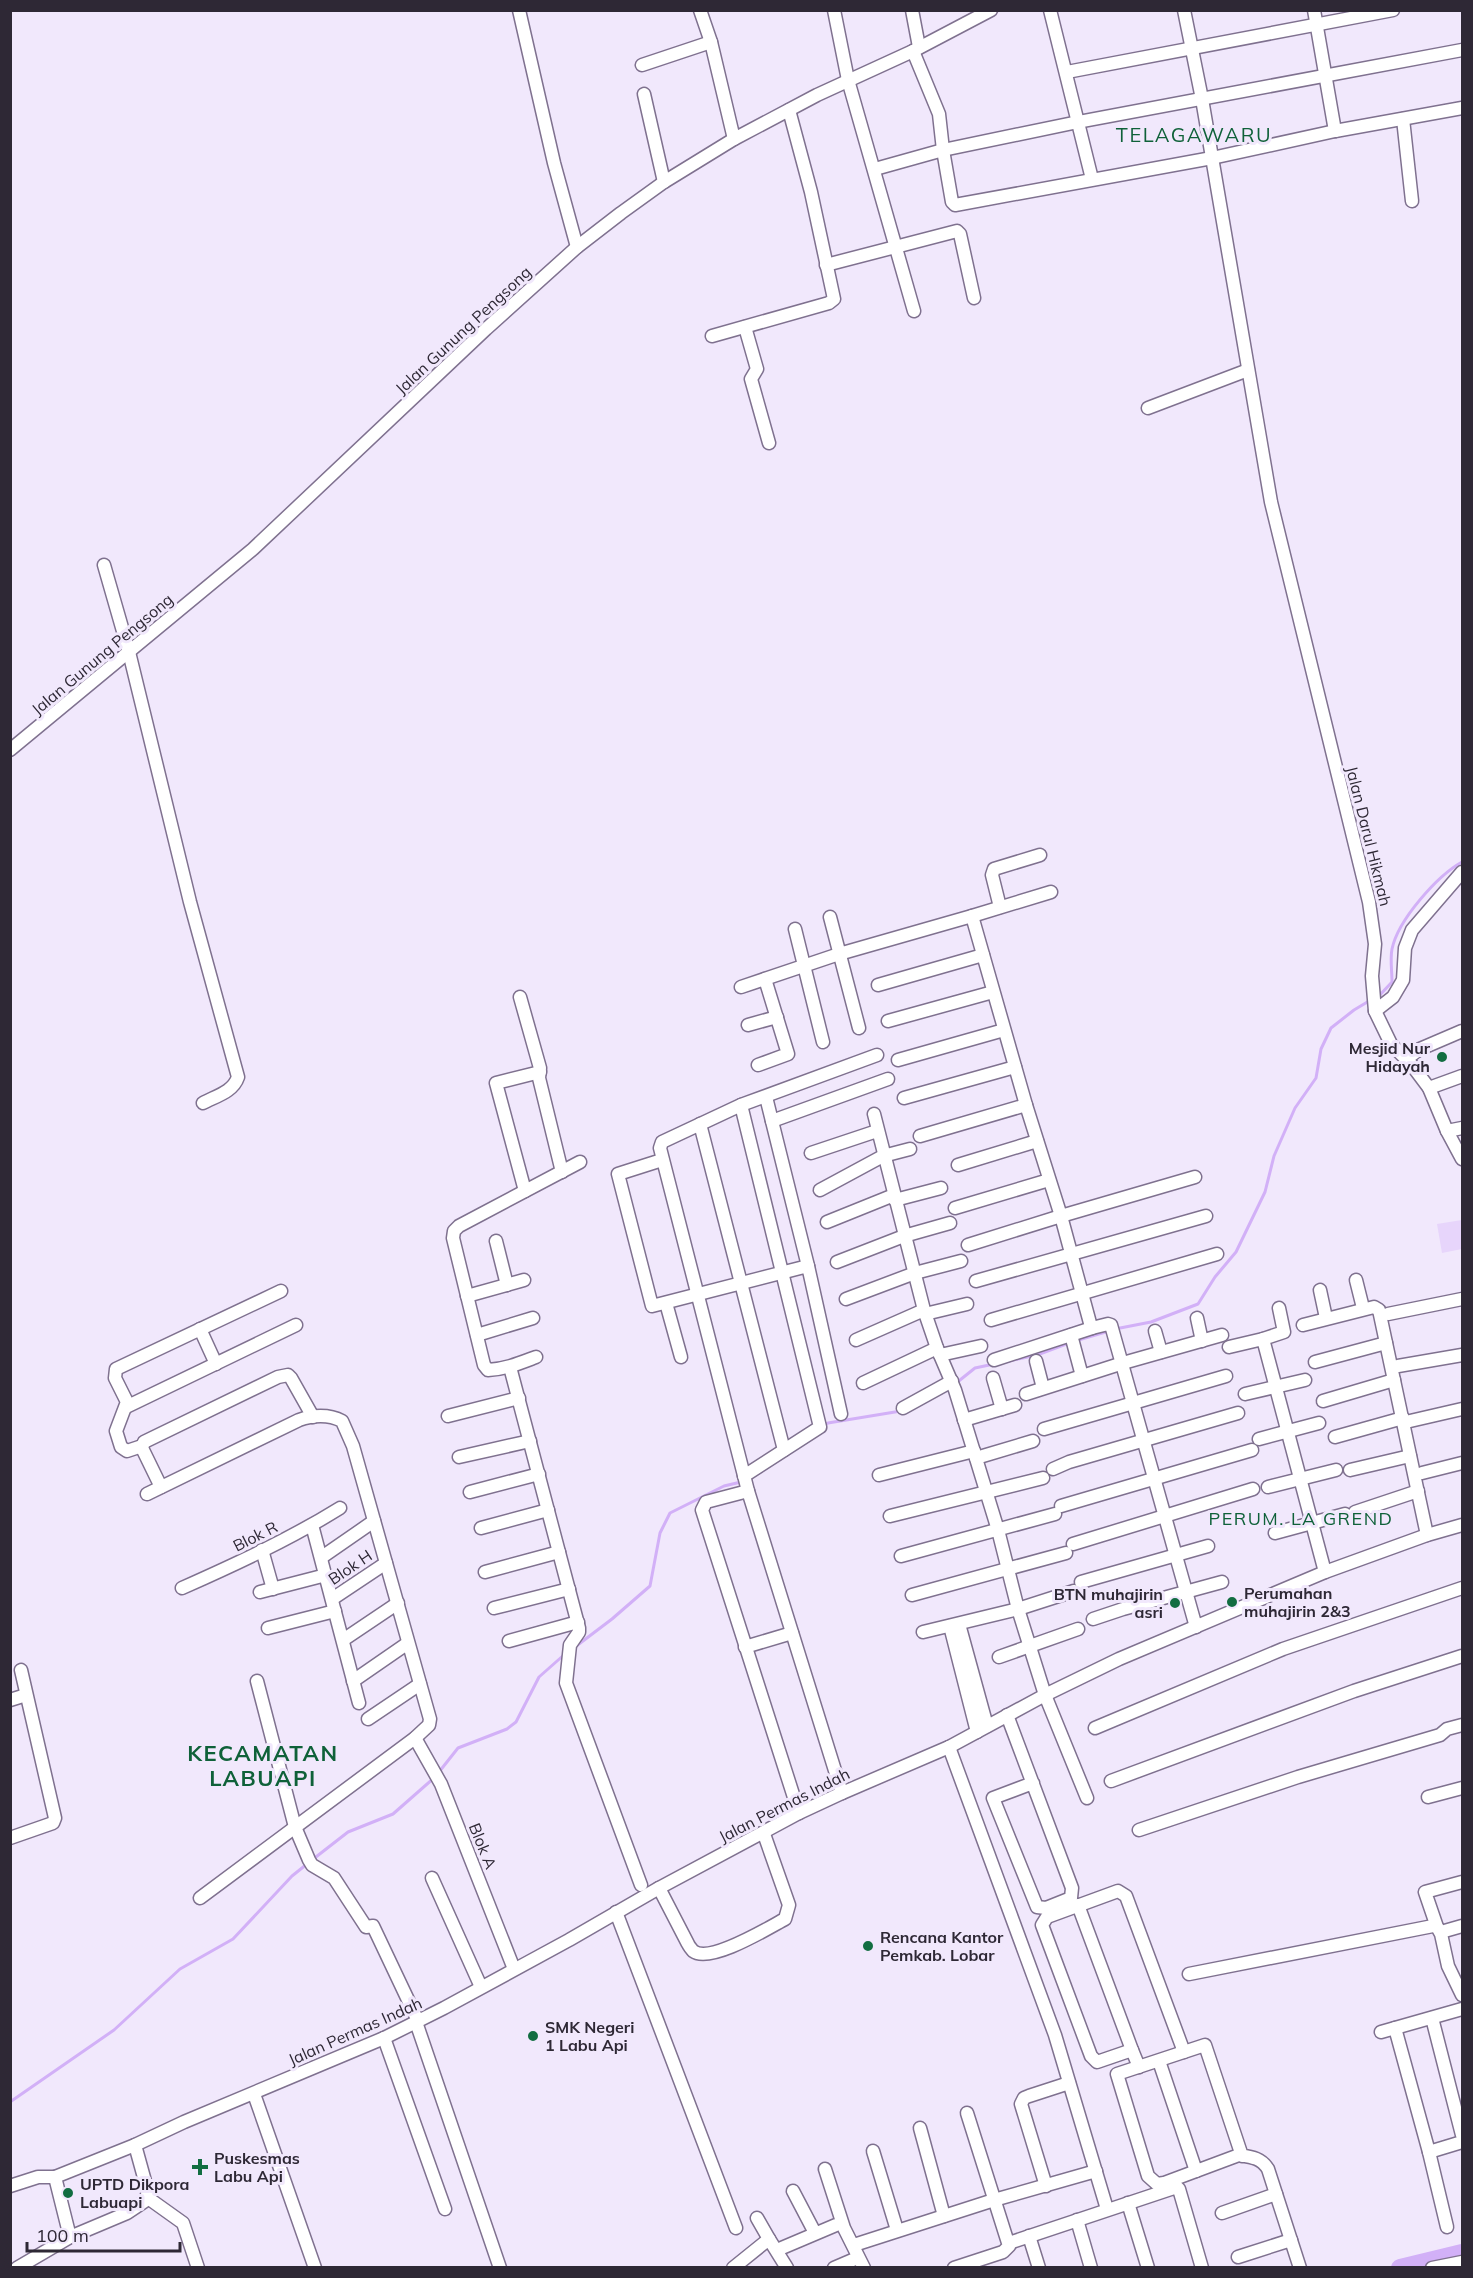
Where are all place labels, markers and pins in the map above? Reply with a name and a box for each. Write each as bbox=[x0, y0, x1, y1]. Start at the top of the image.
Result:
place label: Mesjid Nur Hidayah bbox=[1349, 1038, 1431, 1076]
marker: Mesjid Nur Hidayah bbox=[1435, 1050, 1449, 1064]
place label: Perumahan muhajirin 2&3 bbox=[1244, 1583, 1351, 1621]
place label: BTN muhajirin asri bbox=[1054, 1584, 1163, 1622]
marker: Perumahan muhajirin 2&3 bbox=[1225, 1595, 1239, 1609]
marker: BTN muhajirin asri bbox=[1168, 1596, 1182, 1610]
place label: Rencana Kantor Pemkab. Lobar bbox=[880, 1927, 1004, 1965]
marker: Rencana Kantor Pemkab. Lobar bbox=[861, 1939, 875, 1953]
place label: SMK Negeri 1 Labu Api bbox=[545, 2017, 634, 2055]
marker: SMK Negeri 1 Labu Api bbox=[526, 2029, 540, 2043]
place label: Puskesmas Labu Api bbox=[214, 2148, 300, 2186]
marker: Puskesmas Labu Api bbox=[191, 2158, 209, 2176]
place label: UPTD Dikpora Labuapi bbox=[80, 2174, 189, 2212]
marker: UPTD Dikpora Labuapi bbox=[61, 2186, 75, 2200]

